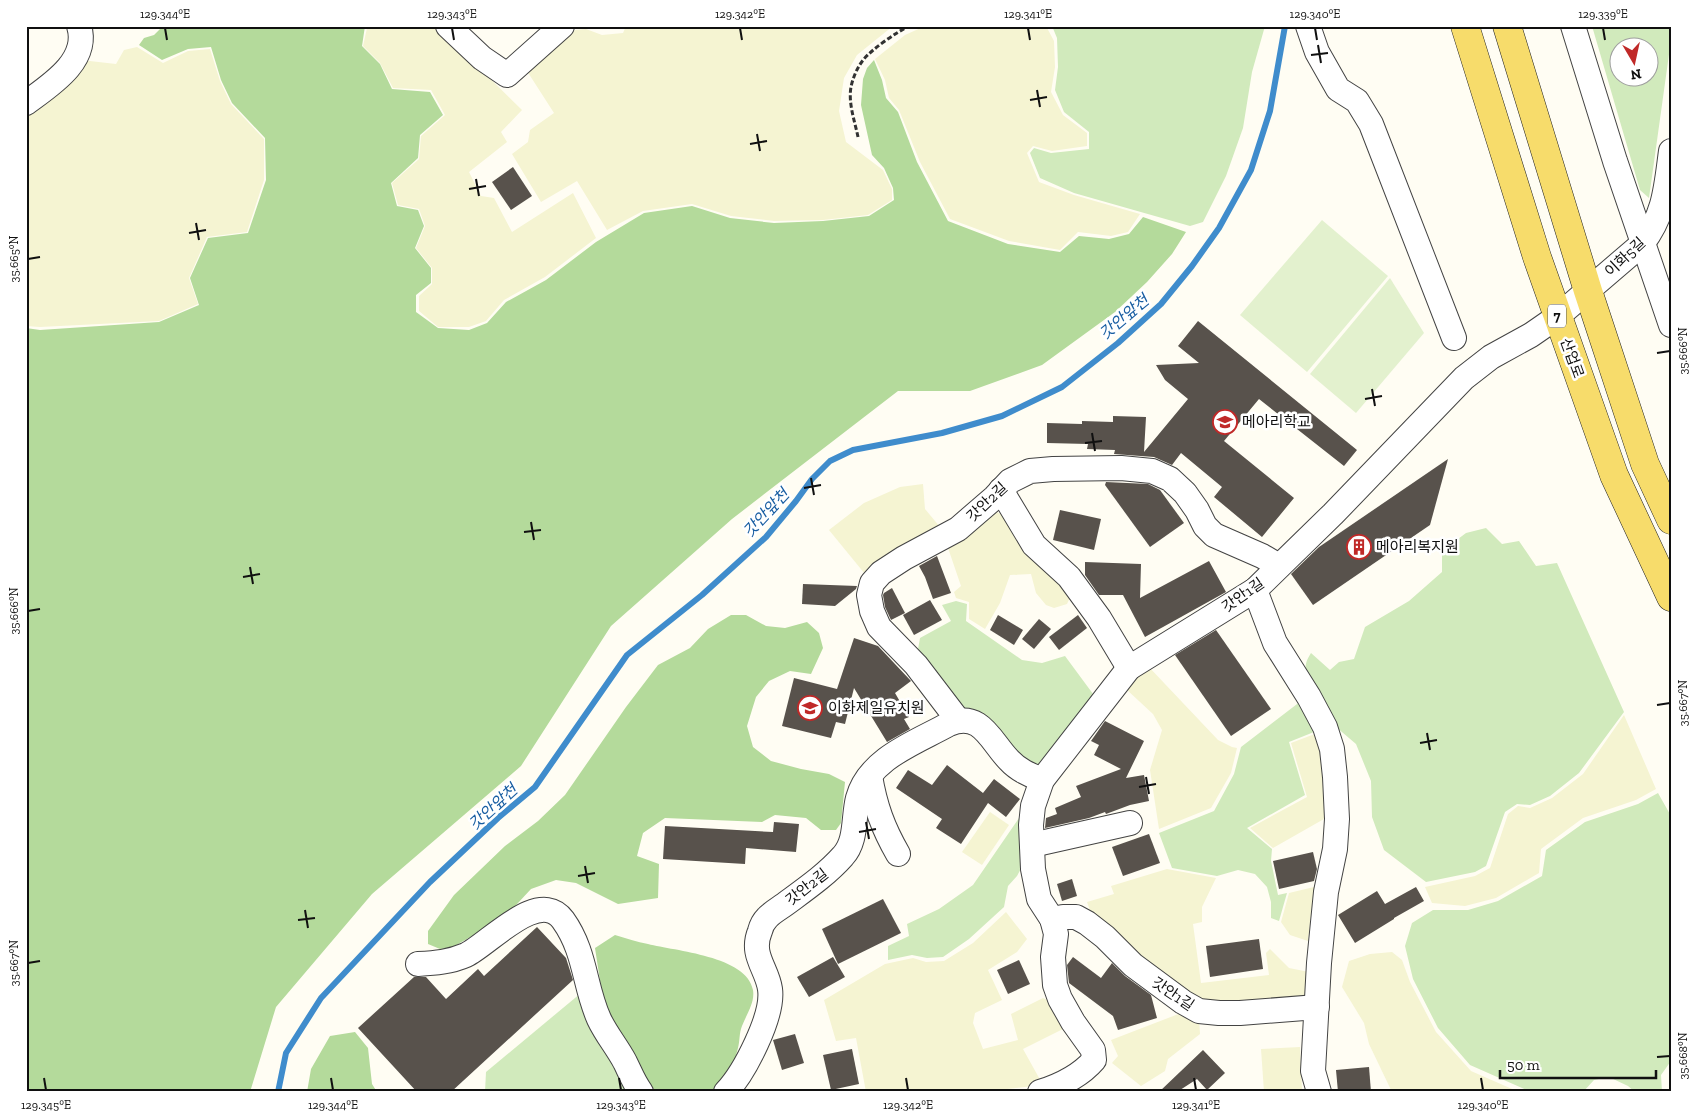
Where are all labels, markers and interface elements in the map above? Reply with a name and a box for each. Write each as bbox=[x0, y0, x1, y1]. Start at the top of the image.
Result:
text: 129.344°E bbox=[140, 7, 190, 21]
text: 129.343°E bbox=[427, 7, 477, 21]
text: 129.342°E bbox=[715, 7, 765, 21]
text: 129.341°E bbox=[1004, 7, 1052, 21]
text: 129.340°E bbox=[1290, 7, 1340, 21]
text: 129.339°E bbox=[1578, 7, 1628, 21]
north arrow bbox=[1610, 38, 1660, 88]
text: N bbox=[1629, 65, 1643, 84]
street label: 이화5길 bbox=[1601, 234, 1649, 280]
text: 35.665°N bbox=[7, 235, 21, 282]
water label: 갓안앞천 bbox=[1095, 289, 1154, 343]
road number: 7 bbox=[1548, 304, 1566, 328]
text: 35.666°N bbox=[1676, 327, 1690, 375]
street label: 산업로 bbox=[1556, 335, 1588, 381]
school or university icon: 메아리학교 bbox=[1212, 409, 1238, 435]
place label: 메아리학교 bbox=[1242, 413, 1311, 431]
street label: 갓안2길 bbox=[963, 479, 1011, 525]
water label: 갓안앞천 bbox=[739, 483, 795, 541]
building icon: 메아리복지원 bbox=[1346, 534, 1372, 560]
place label: 메아리복지원 bbox=[1376, 538, 1459, 556]
street label: 갓안1길 bbox=[1219, 574, 1267, 616]
text: 35.666°N bbox=[7, 587, 21, 635]
text: 35.667°N bbox=[1676, 680, 1690, 726]
school or university icon: 이화제일유치원 bbox=[797, 695, 823, 721]
place label: 이화제일유치원 bbox=[828, 699, 925, 717]
water label: 갓안앞천 bbox=[465, 779, 523, 834]
street label: 갓안2길 bbox=[782, 865, 832, 909]
text: 35.667°N bbox=[7, 940, 21, 986]
street label: 갓안1길 bbox=[1148, 973, 1198, 1015]
text: 35.668°N bbox=[1676, 1032, 1690, 1080]
scale bar bbox=[1500, 1048, 1656, 1080]
text: 50 m bbox=[1507, 1056, 1540, 1074]
text: 129.345°E bbox=[21, 1098, 71, 1112]
text: 129.344°E bbox=[308, 1098, 358, 1112]
text: 129.343°E bbox=[596, 1098, 646, 1112]
text: 129.342°E bbox=[883, 1098, 933, 1112]
text: 129.341°E bbox=[1172, 1098, 1220, 1112]
text: 129.340°E bbox=[1458, 1098, 1508, 1112]

